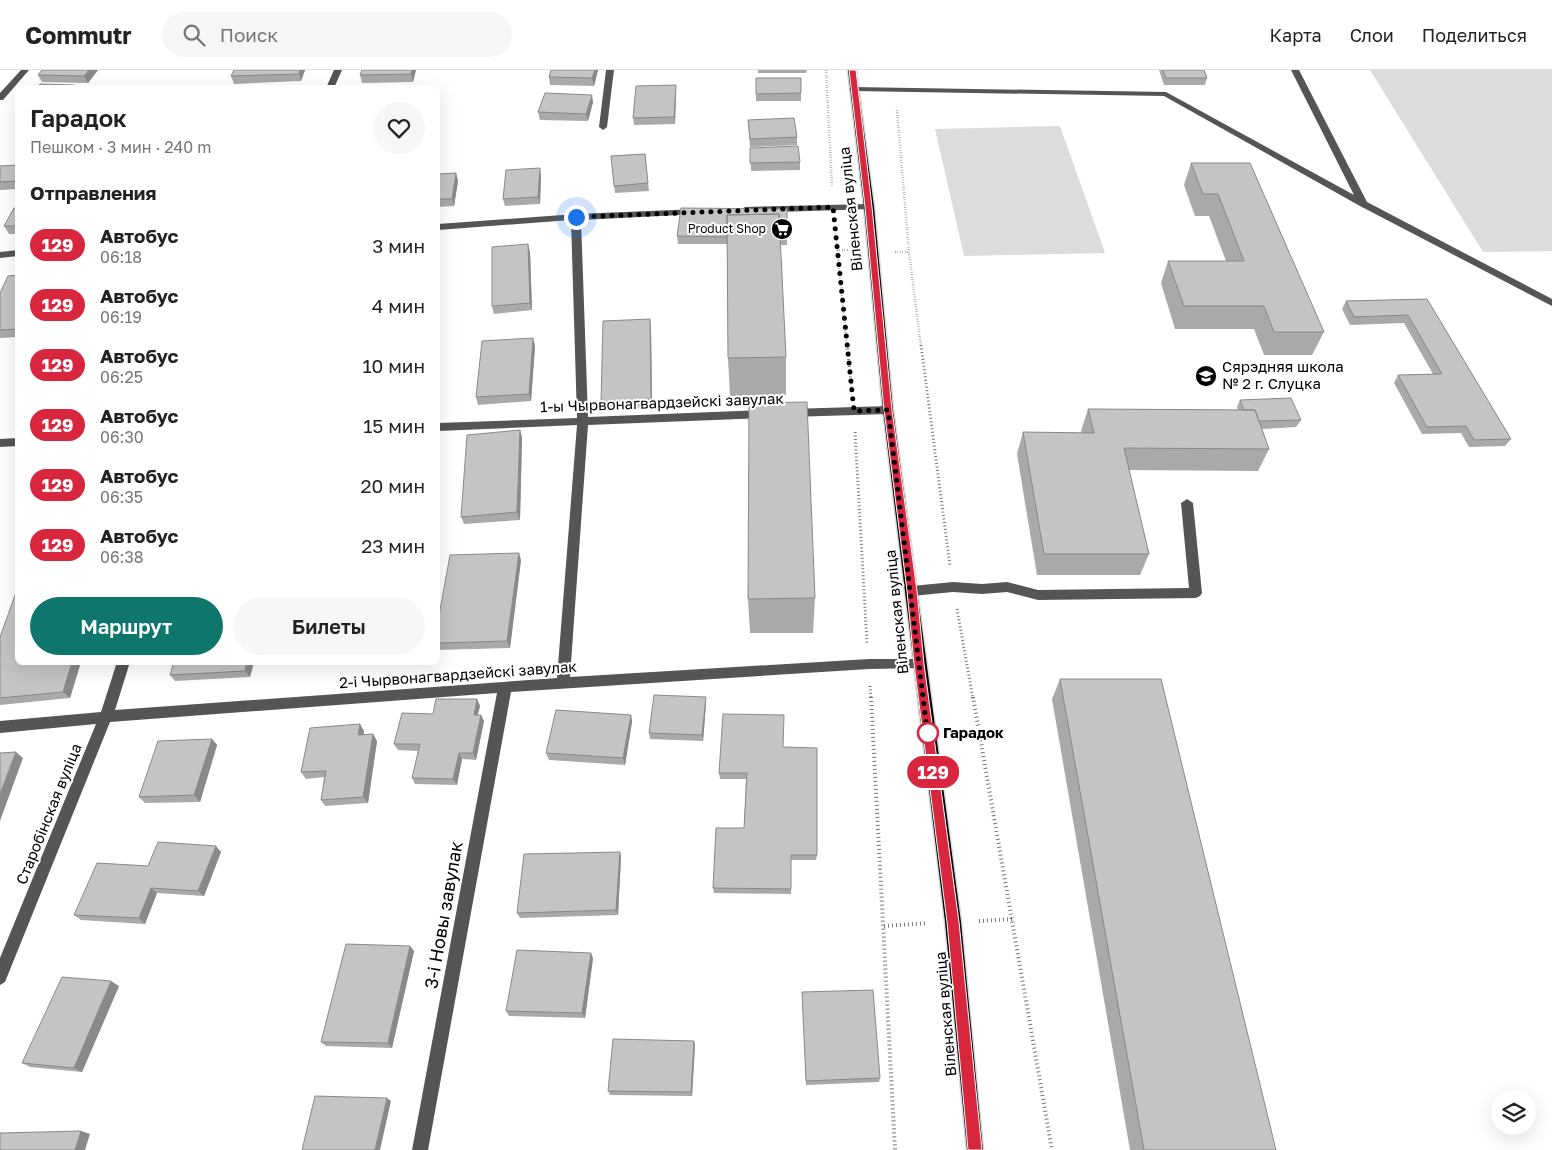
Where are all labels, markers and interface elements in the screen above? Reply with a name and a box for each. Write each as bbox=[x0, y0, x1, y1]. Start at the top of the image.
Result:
search box bbox=[162, 12, 512, 57]
text: Commutr bbox=[25, 20, 132, 49]
icon: search bbox=[180, 21, 208, 49]
text: Поиск bbox=[220, 23, 278, 46]
text: Карта bbox=[1270, 24, 1322, 46]
text: Слои bbox=[1350, 24, 1394, 46]
text: Поделиться bbox=[1422, 24, 1527, 46]
button: heart bbox=[373, 102, 425, 154]
text: Гарадок bbox=[30, 103, 127, 132]
text: Пешком · 3 мин · 240 m bbox=[30, 137, 211, 157]
street label: Віленская вуліца bbox=[835, 146, 865, 272]
text: Отправления bbox=[30, 181, 156, 204]
your location bbox=[564, 205, 589, 230]
supermarket icon: Product Shop bbox=[770, 217, 794, 241]
place label: Product Shop bbox=[688, 221, 766, 236]
text: Автобус bbox=[100, 224, 178, 247]
text: 129 bbox=[42, 234, 73, 256]
text: 3 мин bbox=[372, 234, 425, 257]
text: 06:18 bbox=[100, 247, 142, 267]
text: Автобус bbox=[100, 284, 178, 307]
text: 129 bbox=[42, 294, 73, 316]
text: 4 мин bbox=[372, 294, 425, 317]
text: 06:19 bbox=[100, 307, 142, 327]
text: Автобус bbox=[100, 344, 178, 367]
text: 129 bbox=[42, 354, 73, 376]
text: 10 мин bbox=[362, 354, 425, 377]
place label: Сярэдняя школа № 2 г. Слуцка bbox=[1222, 357, 1344, 392]
school or university icon: Сярэдняя школа № 2 г. Слуцка bbox=[1194, 364, 1218, 388]
text: 06:25 bbox=[100, 367, 143, 387]
street label: 1-ы Чырвонагвардзейскі завулак bbox=[540, 389, 784, 415]
text: Автобус bbox=[100, 404, 178, 427]
text: 129 bbox=[42, 414, 73, 436]
text: 15 мин bbox=[363, 414, 425, 437]
text: 06:30 bbox=[100, 427, 144, 447]
text: Автобус bbox=[100, 464, 178, 487]
text: 129 bbox=[42, 474, 73, 496]
text: 20 мин bbox=[361, 474, 425, 497]
text: 06:35 bbox=[100, 487, 143, 507]
text: Автобус bbox=[100, 524, 178, 547]
text: 129 bbox=[42, 534, 73, 556]
text: 23 мин bbox=[361, 534, 425, 557]
text: 06:38 bbox=[100, 547, 144, 567]
street label: Віленская вуліца bbox=[881, 549, 911, 675]
button: Маршрут bbox=[30, 597, 223, 655]
button: Билеты bbox=[233, 597, 425, 655]
street label: 2-і Чырвонагвардзейскі завулак bbox=[338, 657, 578, 691]
marker: Гарадок bbox=[917, 722, 939, 744]
place label: Гарадок bbox=[943, 723, 1004, 741]
street label: Старобінская вуліца bbox=[12, 740, 85, 887]
line badge: 129 bbox=[904, 756, 962, 788]
text: 129 bbox=[917, 761, 949, 783]
street label: 3-і Новы завулак bbox=[419, 839, 467, 990]
street label: Віленская вуліца bbox=[931, 951, 959, 1077]
map controls bbox=[1491, 1090, 1536, 1135]
button: layers bbox=[1491, 1090, 1536, 1135]

